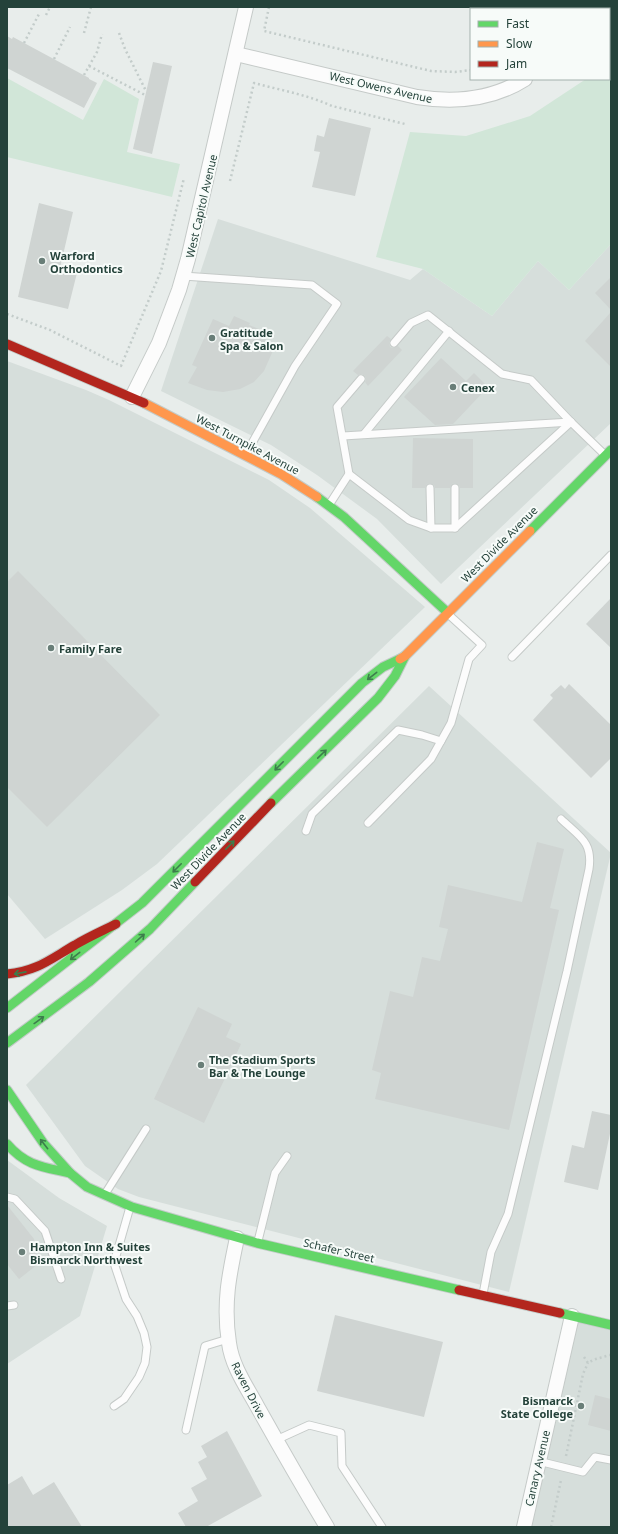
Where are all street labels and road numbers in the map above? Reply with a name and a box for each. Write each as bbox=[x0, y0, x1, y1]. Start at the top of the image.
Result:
street label: West Owens Avenue bbox=[328, 68, 434, 106]
street label: West Capitol Avenue bbox=[182, 153, 220, 259]
street label: West Turnpike Avenue bbox=[194, 410, 302, 478]
street label: West Divide Avenue bbox=[458, 503, 540, 585]
street label: West Divide Avenue bbox=[167, 809, 249, 893]
street label: Schafer Street bbox=[302, 1235, 376, 1265]
street label: Raven Drive bbox=[228, 1359, 270, 1421]
street label: Canary Avenue bbox=[521, 1428, 553, 1508]

